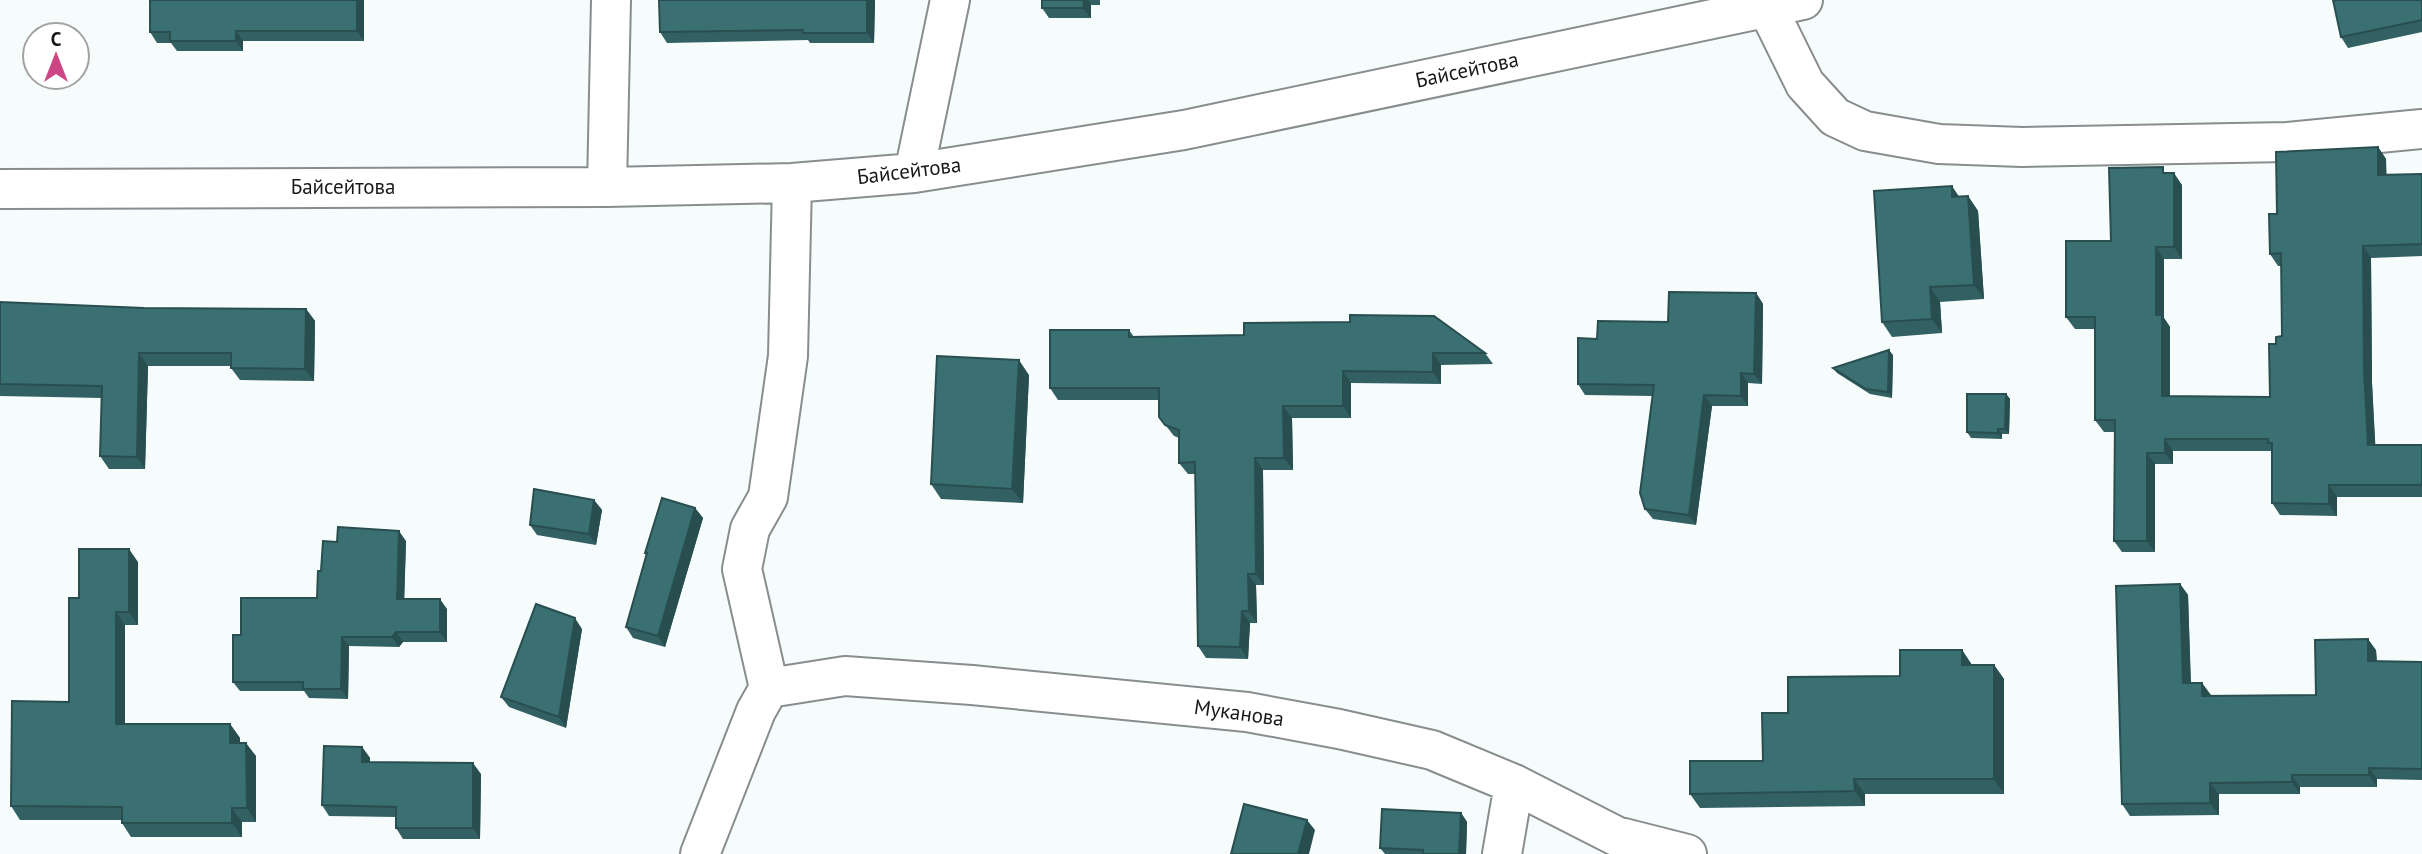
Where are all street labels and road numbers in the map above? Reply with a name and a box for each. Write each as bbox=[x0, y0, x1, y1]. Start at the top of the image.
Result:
street label: Байсейтова bbox=[1413, 45, 1521, 94]
street label: Байсейтова bbox=[855, 151, 963, 190]
street label: Байсейтова bbox=[291, 173, 395, 200]
street label: Муканова bbox=[1192, 693, 1286, 732]

